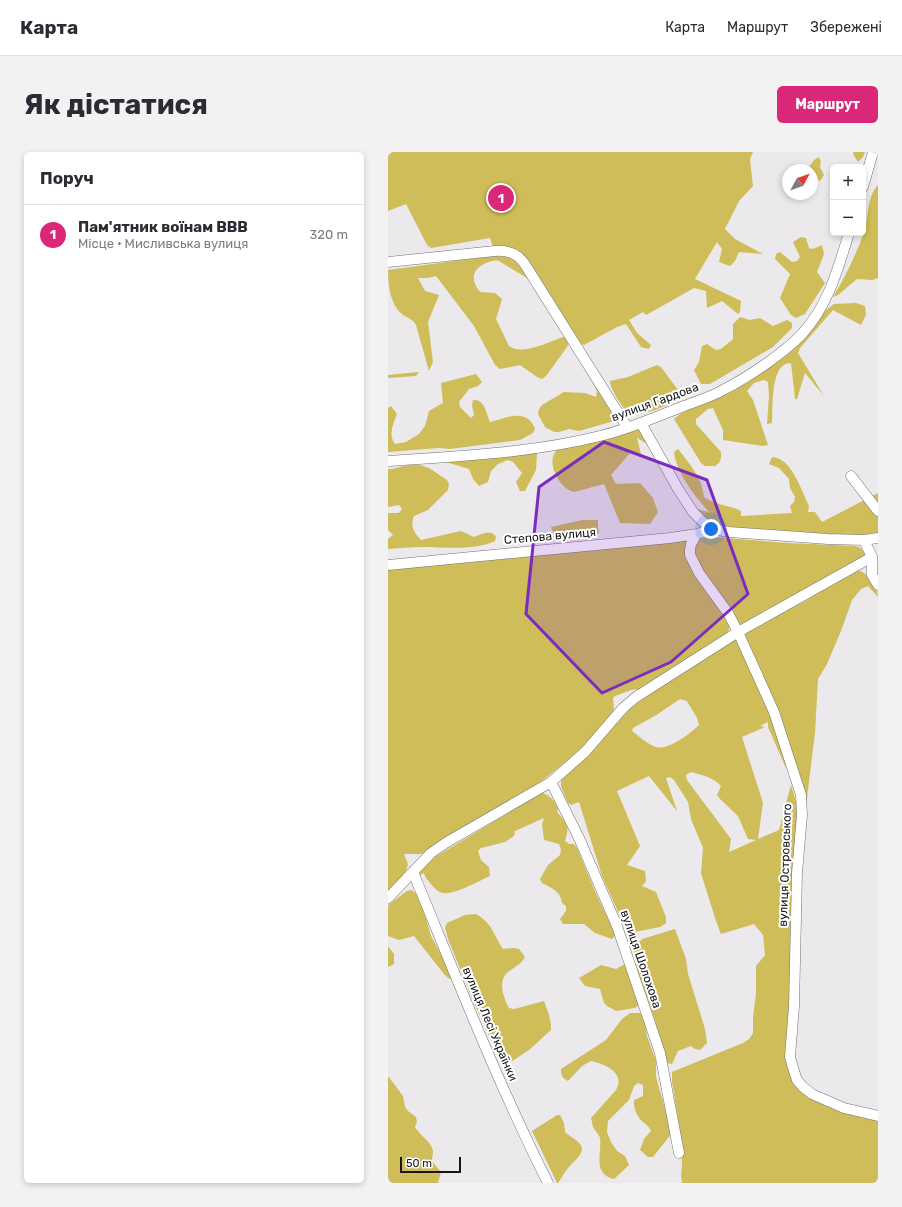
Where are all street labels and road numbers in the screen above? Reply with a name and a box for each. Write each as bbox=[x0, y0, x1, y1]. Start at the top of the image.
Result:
street label: вулиця Гардова bbox=[610, 380, 700, 424]
street label: Степова вулиця bbox=[503, 525, 597, 547]
street label: вулиця Островського bbox=[776, 803, 794, 927]
street label: вулиця Шолохова bbox=[618, 908, 664, 1010]
street label: вулиця Лесі Українки bbox=[460, 965, 520, 1083]

